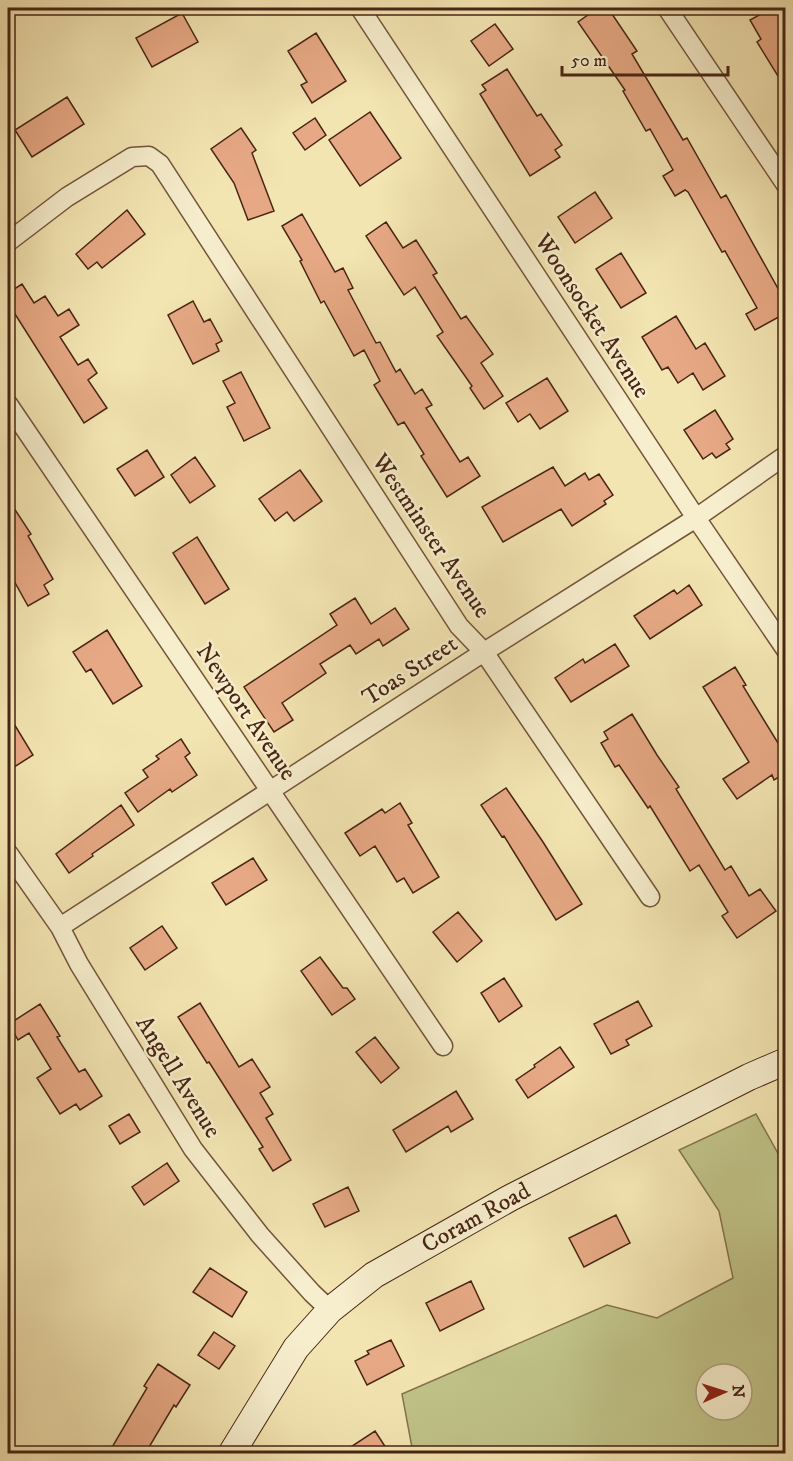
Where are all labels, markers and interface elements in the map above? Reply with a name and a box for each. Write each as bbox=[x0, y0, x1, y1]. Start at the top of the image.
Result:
scale bar bbox=[562, 39, 728, 77]
text: 50 m bbox=[571, 50, 607, 72]
street label: Woonsocket Avenue bbox=[527, 227, 656, 404]
street label: Westminster Avenue bbox=[364, 447, 497, 624]
street label: Toas Street bbox=[357, 629, 463, 713]
street label: Newport Avenue bbox=[189, 638, 303, 786]
street label: Angell Avenue bbox=[129, 1010, 227, 1144]
street label: Coram Road bbox=[416, 1176, 536, 1260]
north arrow bbox=[694, 1362, 754, 1422]
text: N bbox=[728, 1384, 748, 1398]

